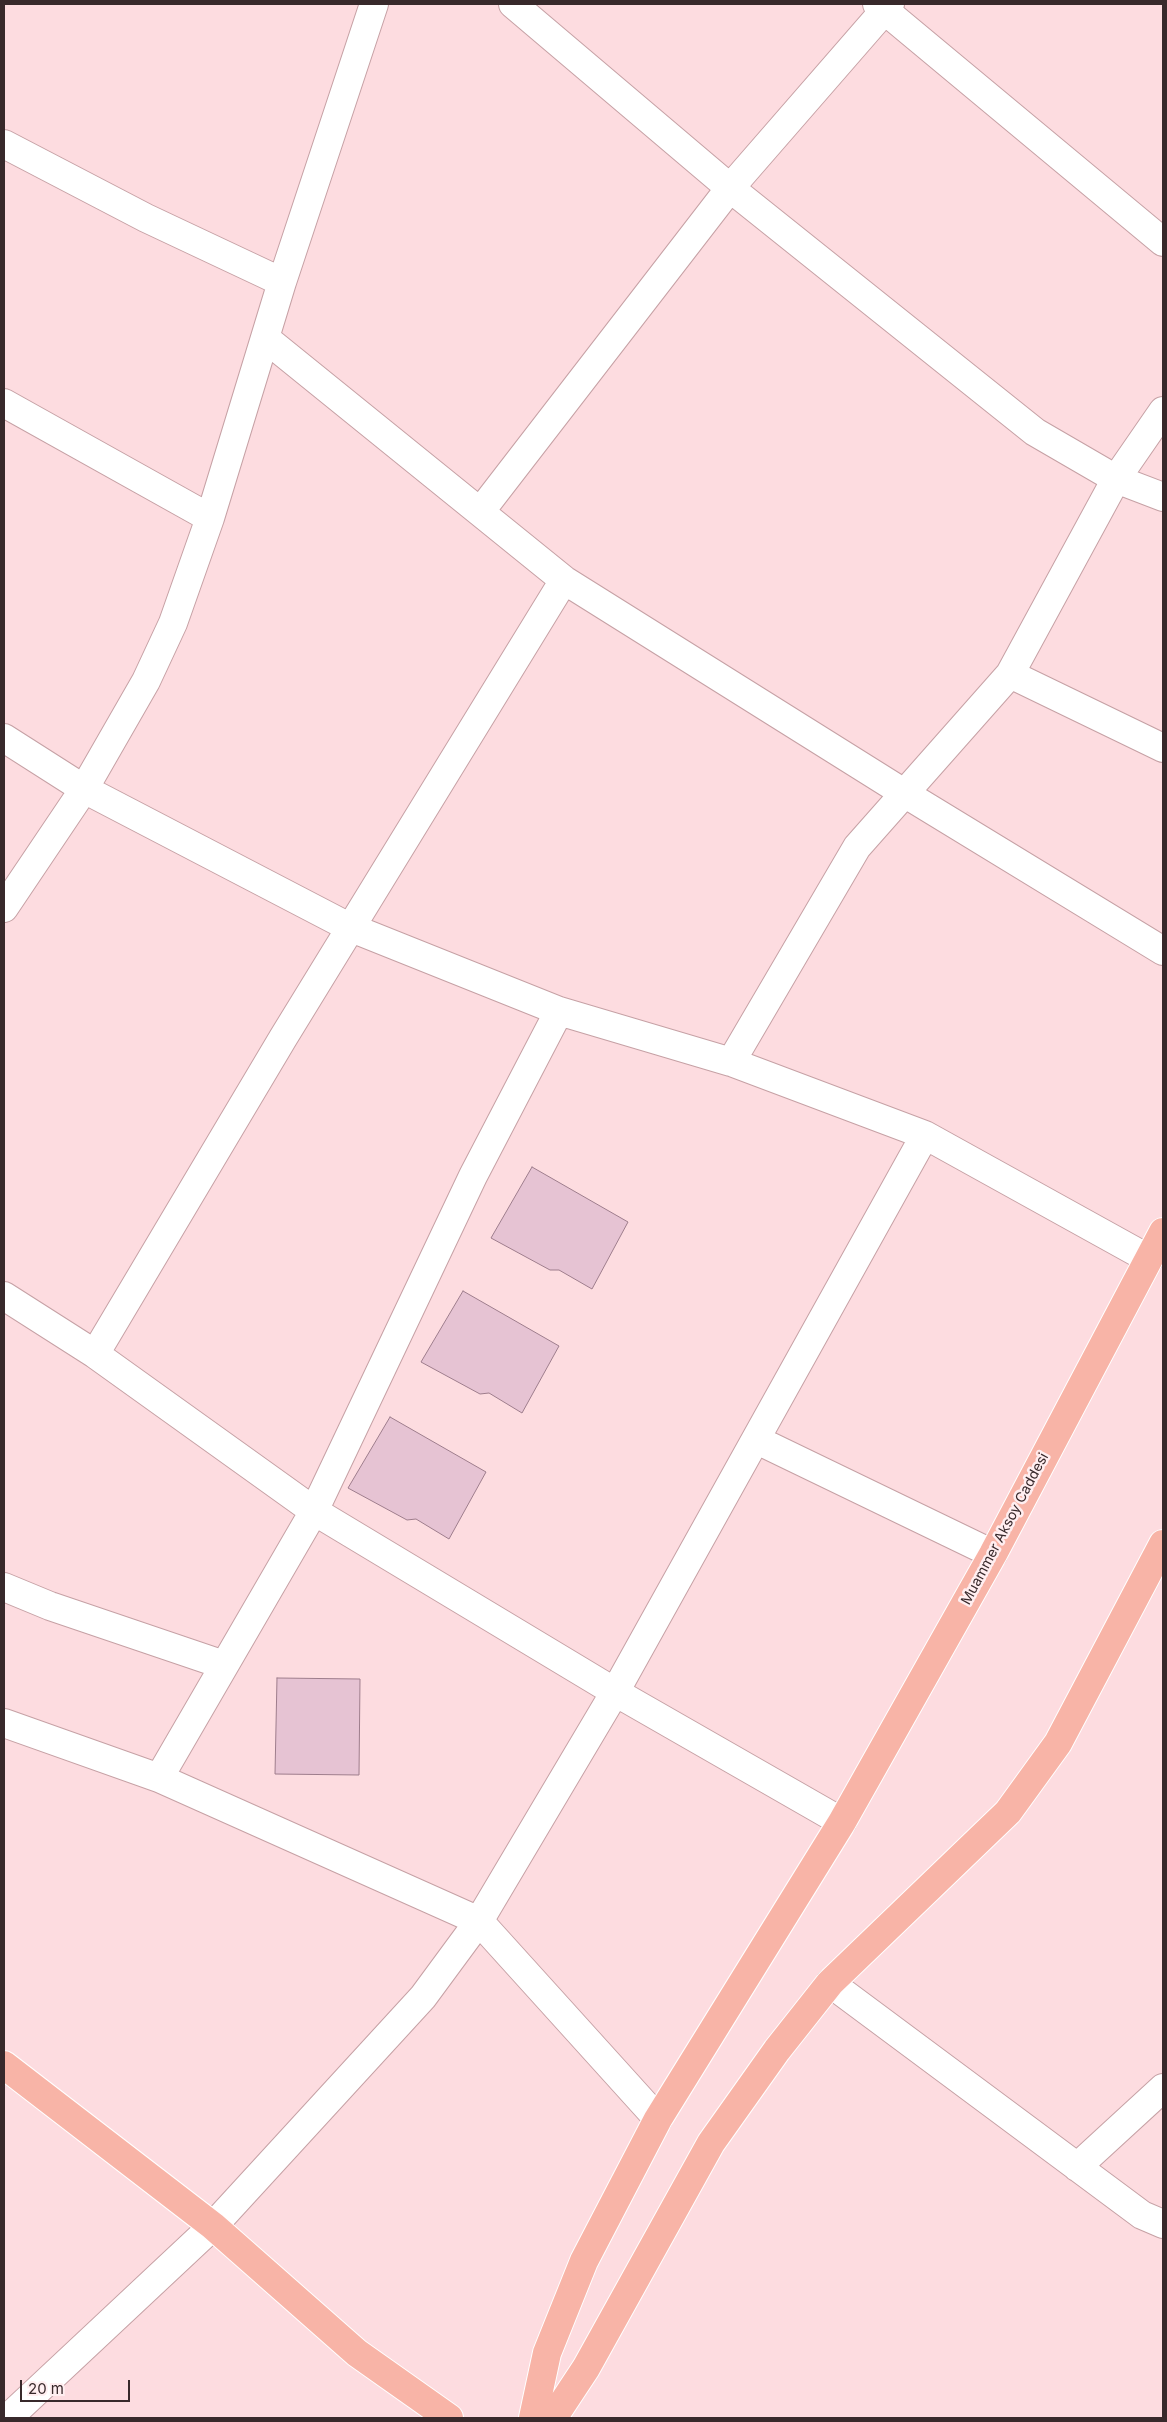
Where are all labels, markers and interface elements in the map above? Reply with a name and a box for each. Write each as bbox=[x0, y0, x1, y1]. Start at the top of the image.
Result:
street label: Muammer Aksoy Caddesi bbox=[958, 1450, 1052, 1608]
scale bar bbox=[22, 2370, 132, 2402]
text: 20 m bbox=[28, 2379, 64, 2398]

